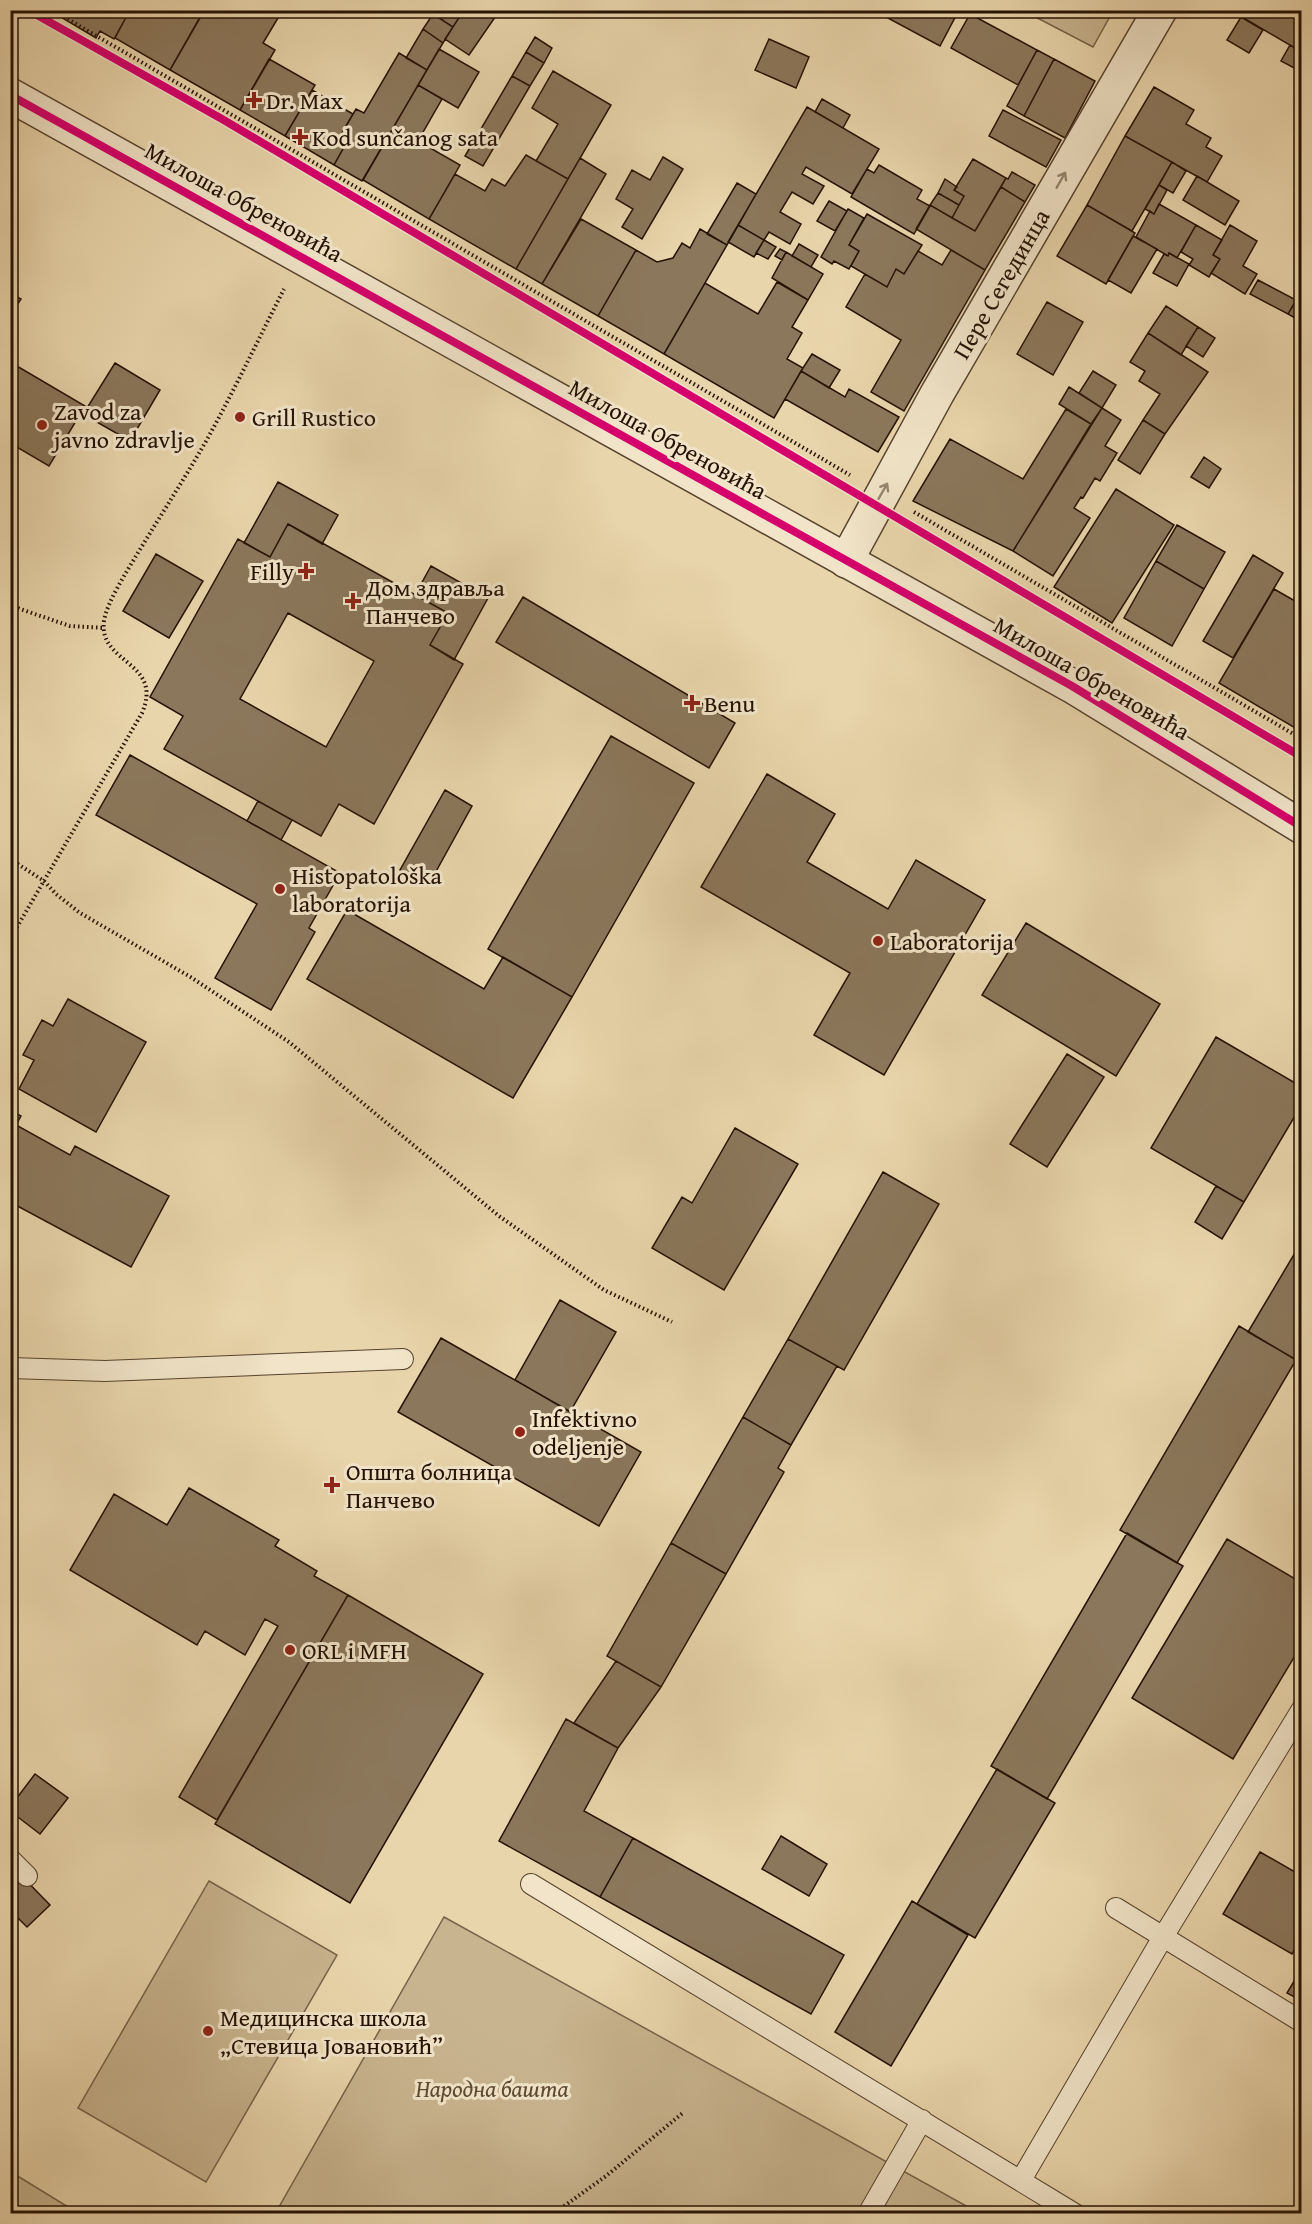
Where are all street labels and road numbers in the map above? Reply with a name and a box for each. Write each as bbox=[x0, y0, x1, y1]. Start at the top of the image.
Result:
street label: Милоша Обреновића bbox=[139, 133, 350, 271]
street label: Пере Сегединца bbox=[944, 202, 1059, 366]
street label: Милоша Обреновића bbox=[563, 370, 774, 508]
street label: Милоша Обреновића bbox=[987, 607, 1197, 749]

